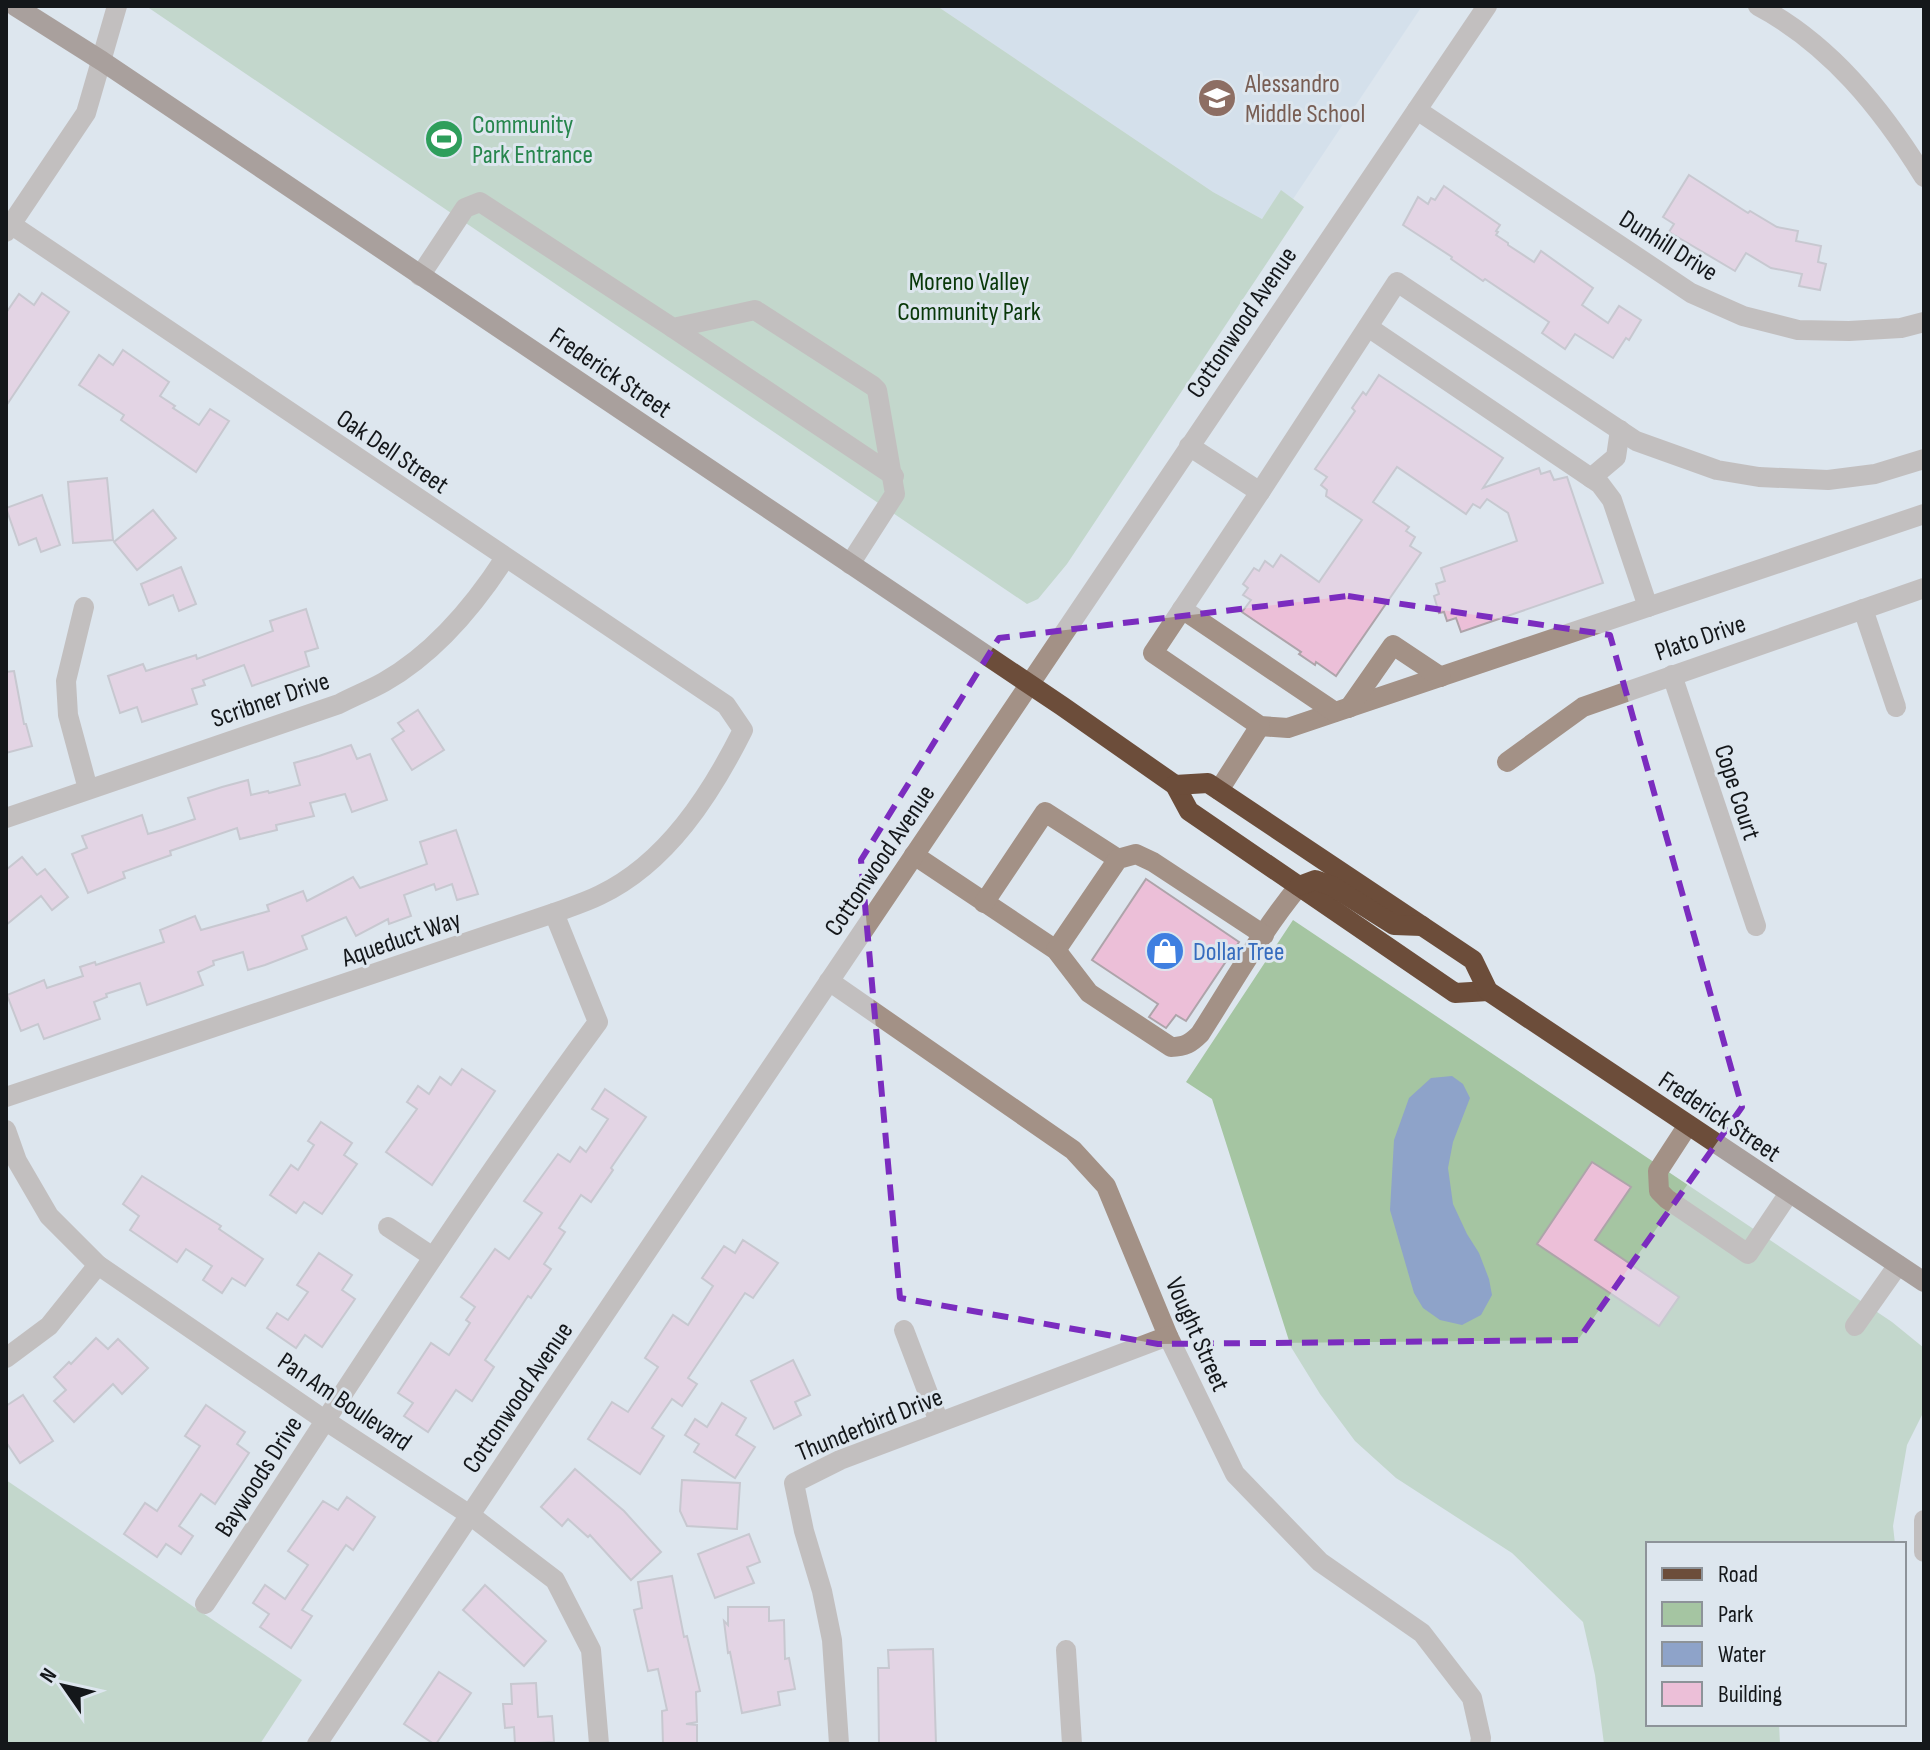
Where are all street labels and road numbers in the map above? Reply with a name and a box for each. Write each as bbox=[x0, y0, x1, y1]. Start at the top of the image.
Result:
street label: Dunhill Drive bbox=[1613, 204, 1723, 289]
street label: Cottonwood Avenue bbox=[1180, 241, 1304, 404]
street label: Frederick Street bbox=[543, 321, 677, 425]
street label: Oak Dell Street bbox=[330, 403, 454, 501]
street label: Plato Drive bbox=[1651, 608, 1750, 668]
street label: Scribner Drive bbox=[207, 666, 334, 735]
street label: Cope Court bbox=[1707, 741, 1767, 844]
street label: Cottonwood Avenue bbox=[818, 779, 942, 942]
street label: Aqueduct Way bbox=[337, 905, 465, 975]
street label: Frederick Street bbox=[1652, 1065, 1786, 1169]
street label: Vought Street bbox=[1158, 1273, 1235, 1396]
street label: Cottonwood Avenue bbox=[456, 1316, 580, 1479]
street label: Pan Am Boulevard bbox=[272, 1346, 417, 1458]
street label: Thunderbird Drive bbox=[792, 1382, 947, 1469]
street label: Baywoods Drive bbox=[209, 1411, 310, 1543]

